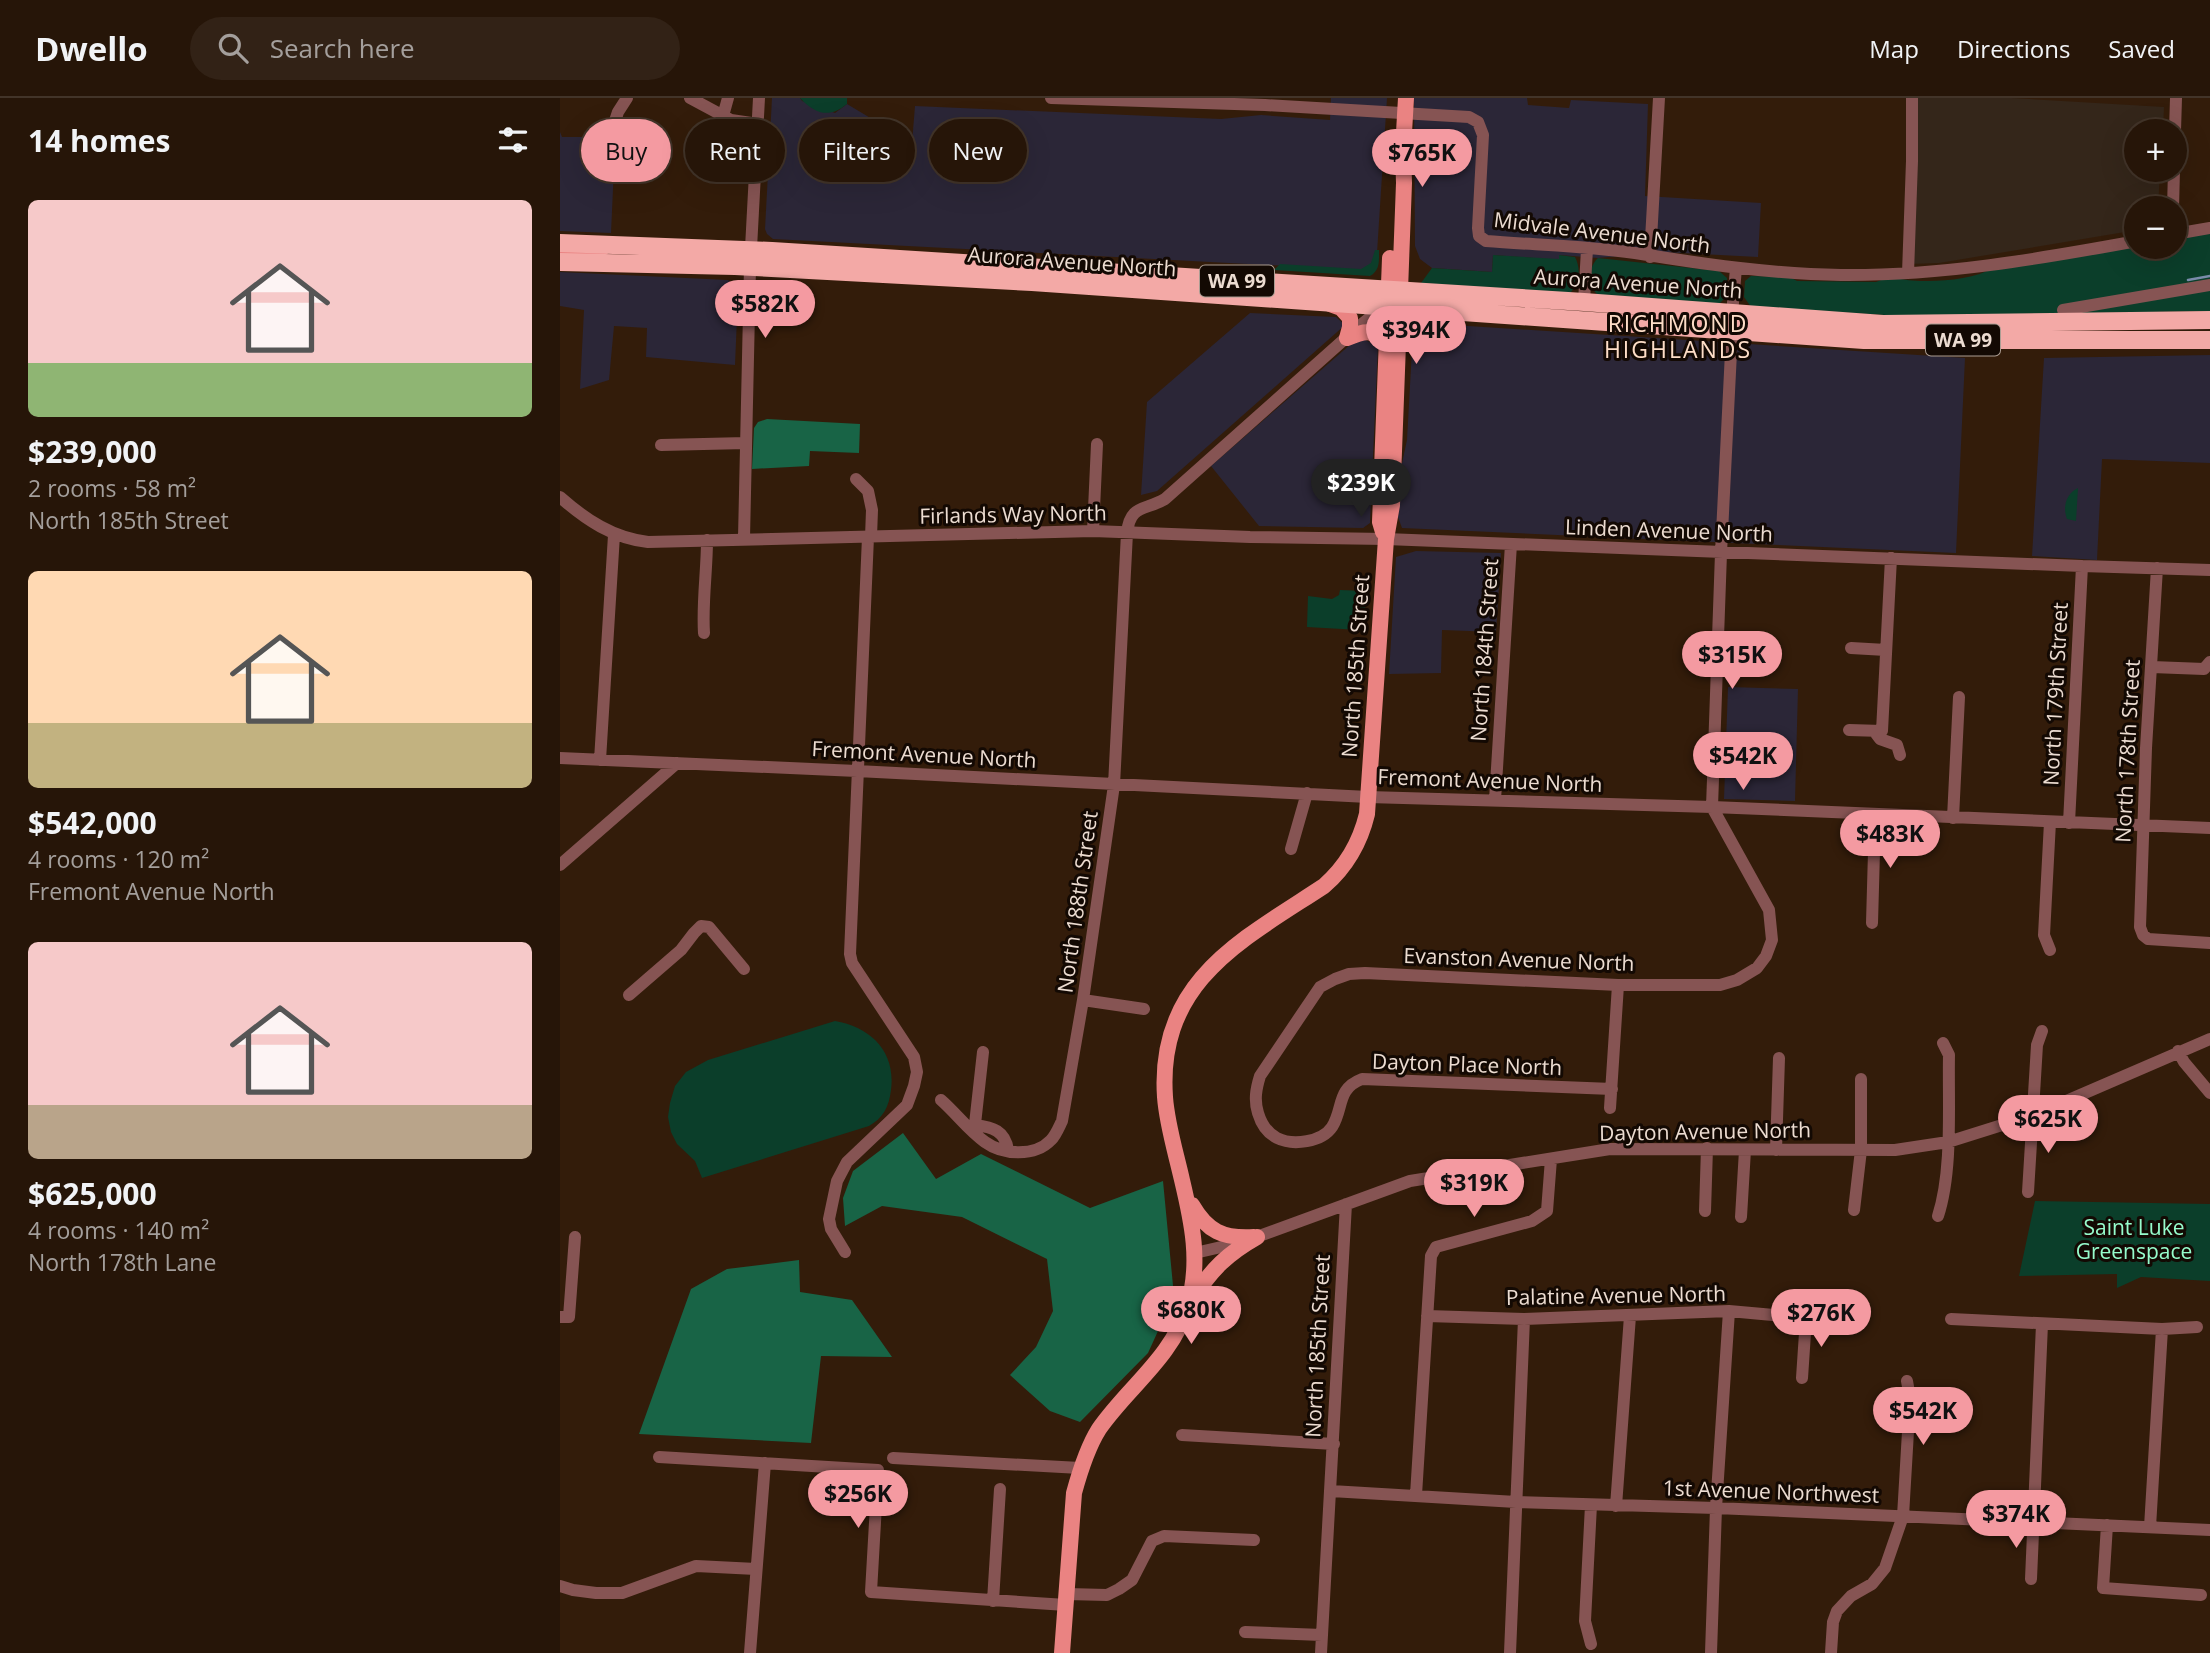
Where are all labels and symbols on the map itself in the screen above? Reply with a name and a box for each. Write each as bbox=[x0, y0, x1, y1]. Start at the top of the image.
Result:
pin: $765K bbox=[1373, 130, 1471, 189]
street label: Midvale Avenue North bbox=[1492, 205, 1712, 259]
street label: Aurora Avenue North bbox=[967, 240, 1177, 282]
street label: Aurora Avenue North bbox=[1533, 262, 1743, 304]
road number: WA 99 bbox=[1200, 266, 1274, 296]
pin: $582K bbox=[716, 280, 814, 340]
pin: $394K bbox=[1367, 306, 1465, 366]
district label: RICHMOND HIGHLANDS bbox=[1604, 307, 1752, 365]
road number: WA 99 bbox=[1926, 324, 2000, 356]
pin: $239K bbox=[1312, 460, 1410, 519]
street label: Firlands Way North bbox=[919, 498, 1107, 530]
street label: Linden Avenue North bbox=[1565, 512, 1773, 548]
street label: North 184th Street bbox=[1464, 558, 1504, 742]
street label: North 185th Street bbox=[1335, 574, 1375, 758]
street label: North 179th Street bbox=[2036, 602, 2074, 786]
pin: $315K bbox=[1683, 632, 1781, 691]
street label: North 178th Street bbox=[2108, 659, 2146, 843]
pin: $542K bbox=[1694, 732, 1792, 792]
street label: Fremont Avenue North bbox=[811, 734, 1037, 774]
street label: Fremont Avenue North bbox=[1377, 762, 1603, 798]
street label: North 188th Street bbox=[1050, 809, 1104, 995]
pin: $483K bbox=[1841, 810, 1939, 870]
street label: Evanston Avenue North bbox=[1403, 941, 1635, 977]
street label: Dayton Place North bbox=[1372, 1047, 1563, 1081]
pin: $625K bbox=[1999, 1096, 2097, 1155]
street label: Dayton Avenue North bbox=[1599, 1115, 1811, 1147]
pin: $319K bbox=[1425, 1160, 1523, 1219]
park label: Saint Luke Greenspace bbox=[2076, 1213, 2192, 1265]
street label: North 185th Street bbox=[1298, 1254, 1336, 1438]
street label: Palatine Avenue North bbox=[1506, 1279, 1726, 1311]
pin: $680K bbox=[1142, 1286, 1240, 1346]
pin: $276K bbox=[1772, 1290, 1870, 1349]
pin: $542K bbox=[1874, 1388, 1972, 1447]
pin: $256K bbox=[809, 1470, 907, 1530]
street label: 1st Avenue Northwest bbox=[1662, 1473, 1880, 1509]
pin: $374K bbox=[1967, 1490, 2065, 1550]

